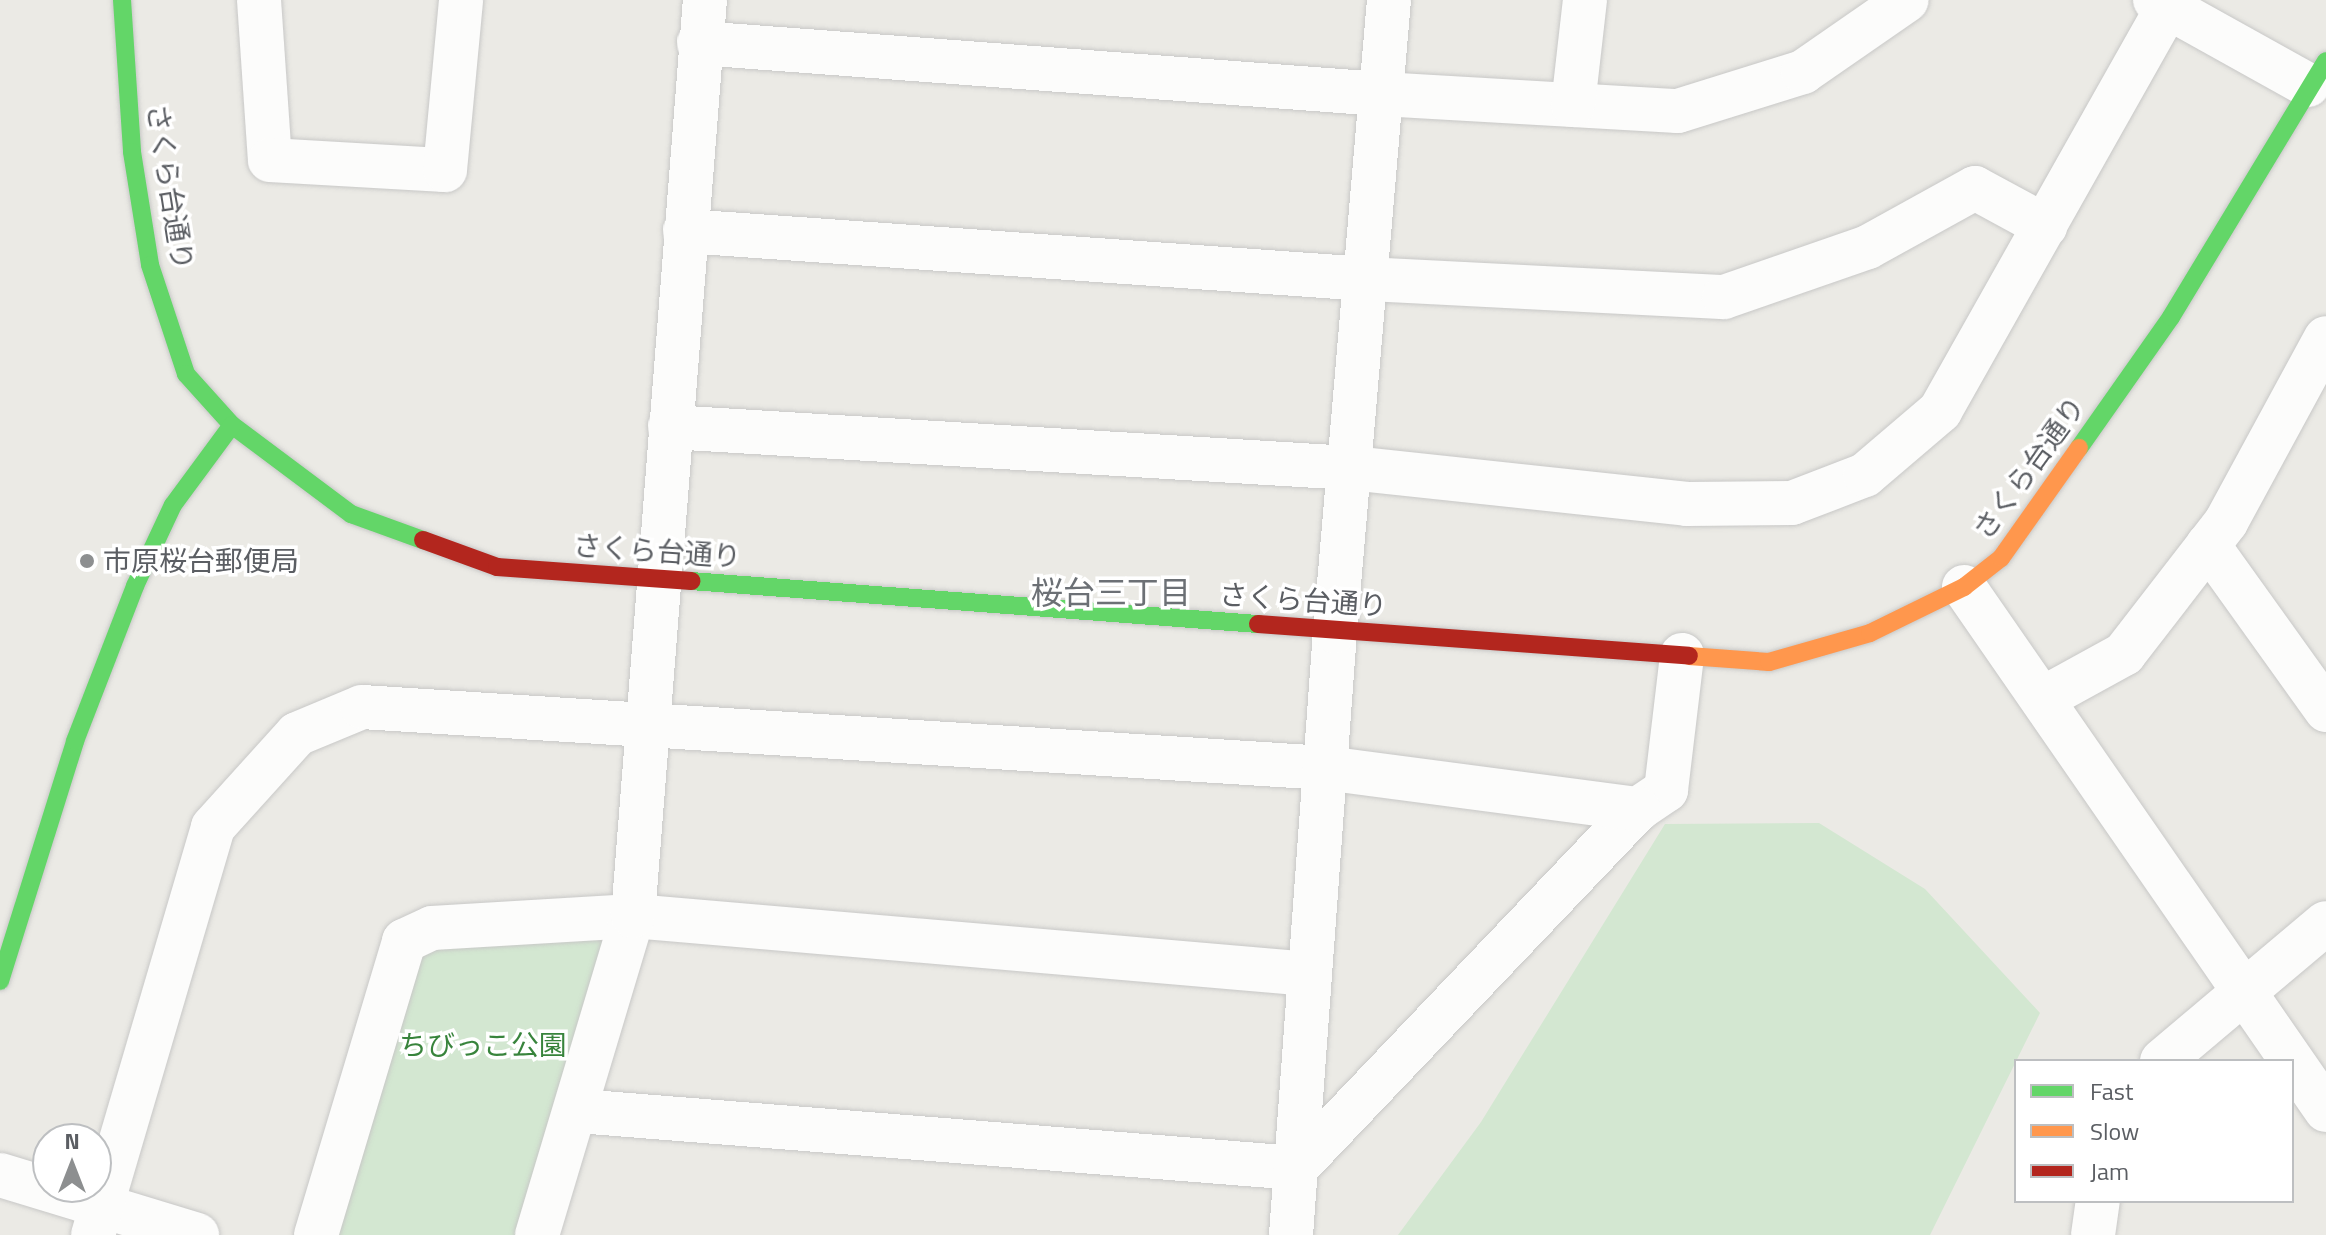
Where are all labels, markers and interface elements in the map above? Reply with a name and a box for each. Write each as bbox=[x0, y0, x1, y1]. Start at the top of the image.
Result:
street label: さくら台通り bbox=[140, 101, 200, 273]
street label: さくら台通り bbox=[1966, 390, 2092, 546]
street label: さくら台通り bbox=[572, 528, 742, 574]
place label: 市原桜台郵便局 bbox=[103, 544, 299, 578]
marker: 市原桜台郵便局 bbox=[78, 552, 96, 570]
district label: 桜台三丁目 bbox=[1031, 573, 1191, 611]
street label: さくら台通り bbox=[1218, 577, 1388, 623]
park label: ちびっこ公園 bbox=[399, 1028, 567, 1062]
legend bbox=[2014, 1059, 2294, 1203]
text: Fast bbox=[2090, 1073, 2133, 1109]
text: Slow bbox=[2090, 1113, 2139, 1149]
north arrow bbox=[32, 1123, 112, 1203]
text: N bbox=[64, 1124, 80, 1158]
text: Jam bbox=[2090, 1153, 2129, 1189]

